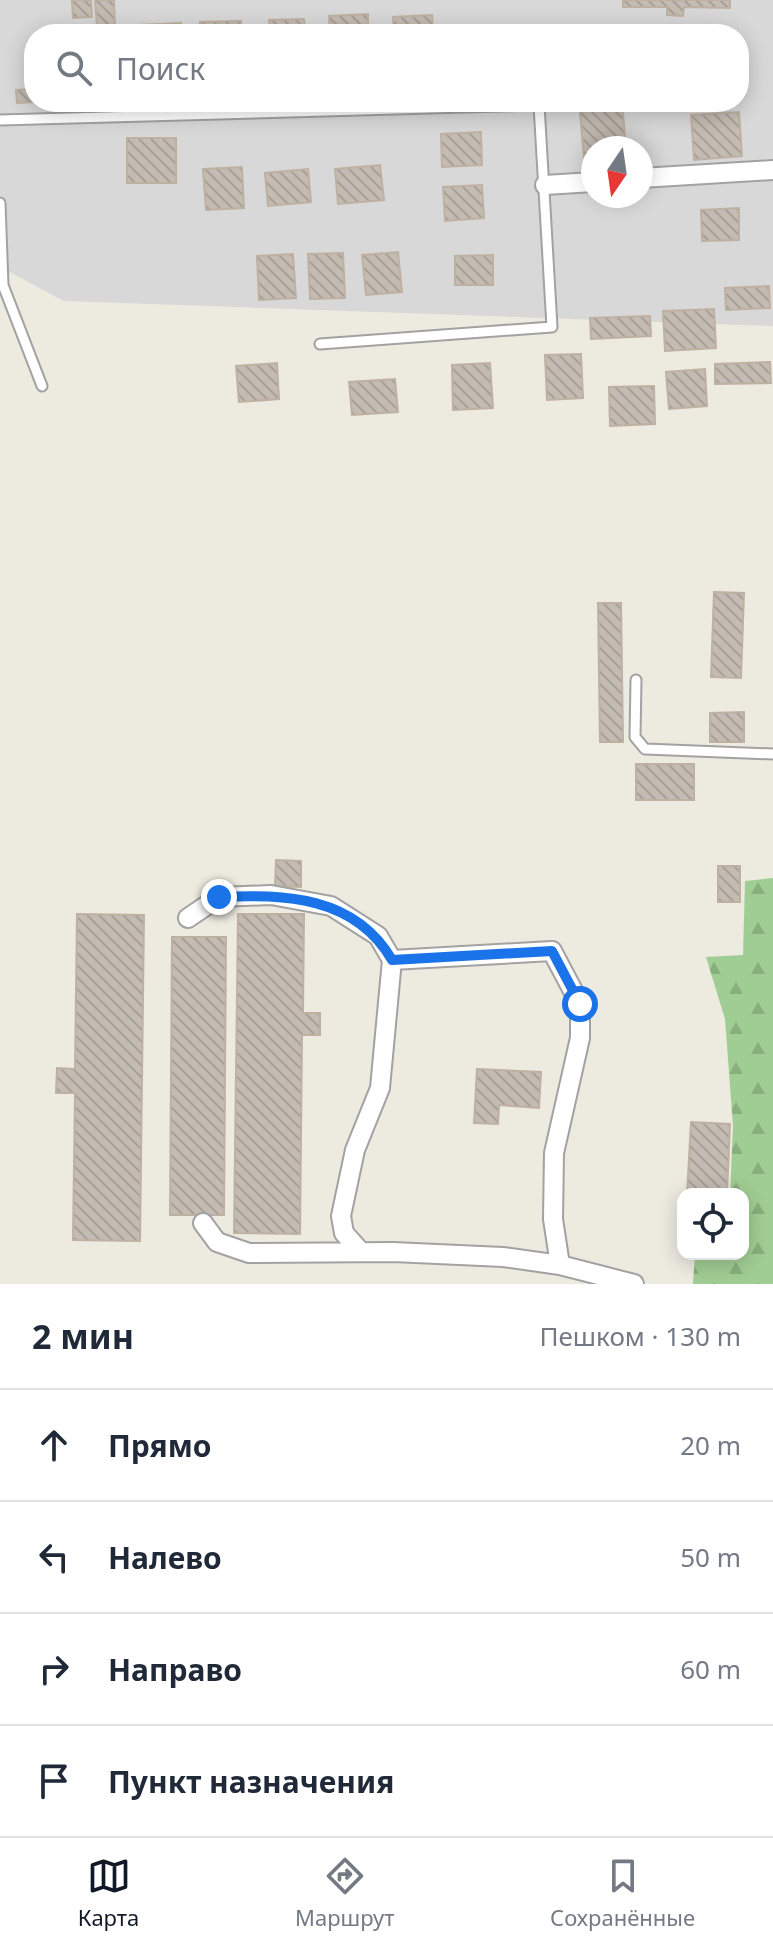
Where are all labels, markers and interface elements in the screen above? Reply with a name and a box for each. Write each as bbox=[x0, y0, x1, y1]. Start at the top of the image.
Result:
search box bbox=[24, 24, 749, 112]
icon: search bbox=[52, 46, 96, 90]
text: Поиск bbox=[116, 48, 205, 89]
north arrow bbox=[581, 136, 653, 208]
route end bbox=[201, 879, 237, 915]
route start bbox=[562, 986, 598, 1022]
map controls bbox=[677, 1188, 749, 1260]
button: locate bbox=[677, 1188, 749, 1260]
text: 2 мин bbox=[32, 1313, 134, 1359]
text: Пешком · 130 m bbox=[539, 1318, 741, 1354]
icon: ahead bbox=[32, 1423, 76, 1467]
text: Прямо bbox=[108, 1425, 212, 1466]
text: 20 m bbox=[680, 1427, 741, 1463]
icon: left bbox=[32, 1535, 76, 1579]
text: Налево bbox=[108, 1537, 222, 1578]
text: 50 m bbox=[680, 1539, 741, 1575]
icon: right bbox=[32, 1647, 76, 1691]
text: Направо bbox=[108, 1649, 242, 1690]
text: 60 m bbox=[680, 1651, 741, 1687]
icon: arrive bbox=[32, 1759, 76, 1803]
text: Пункт назначения bbox=[108, 1761, 394, 1802]
tab: Карта bbox=[78, 1854, 139, 1932]
tab: Маршрут bbox=[295, 1854, 394, 1932]
tab: Сохранённые bbox=[550, 1854, 695, 1932]

